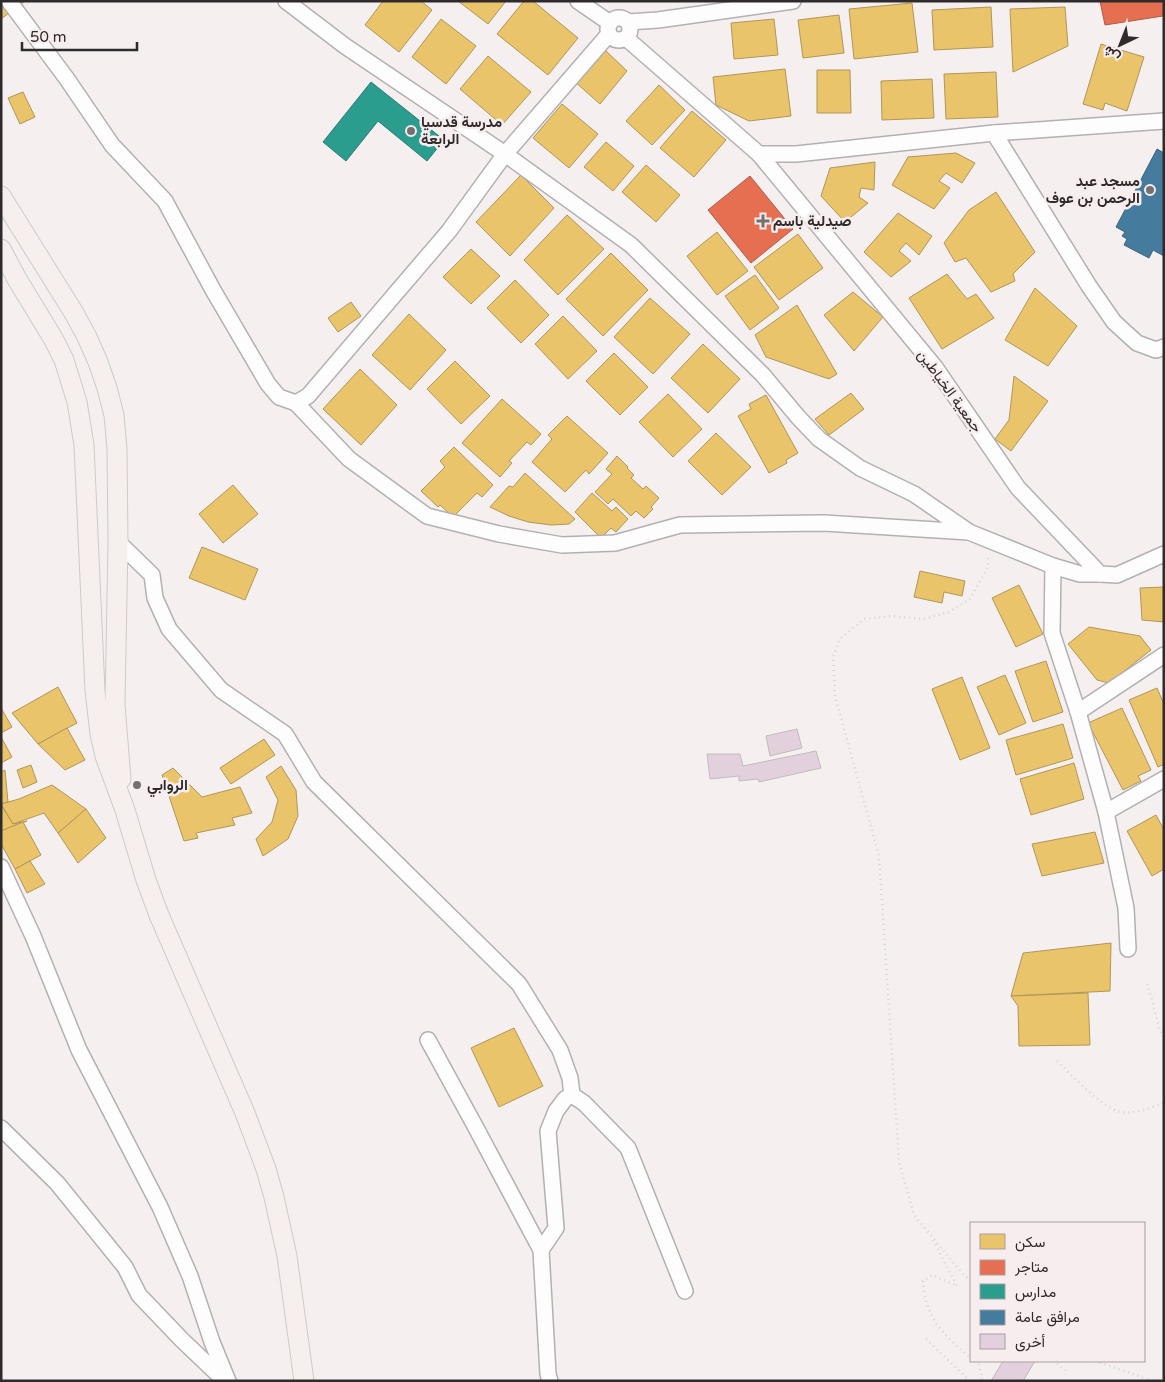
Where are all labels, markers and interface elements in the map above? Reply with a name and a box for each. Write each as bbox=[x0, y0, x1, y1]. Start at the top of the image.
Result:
scale bar bbox=[22, 20, 138, 52]
north arrow bbox=[1095, 20, 1145, 70]
text: 50 m bbox=[30, 28, 67, 46]
text: ش bbox=[1099, 42, 1123, 66]
place label: مدرسة قدسيا الرابعة bbox=[421, 113, 502, 148]
marker: مدرسة قدسيا الرابعة bbox=[405, 125, 417, 137]
place label: مسجد عبد الرحمن بن عوف bbox=[1046, 172, 1140, 207]
marker: مسجد عبد الرحمن بن عوف bbox=[1144, 184, 1156, 196]
place label: صيدلية باسم bbox=[773, 212, 852, 231]
marker: صيدلية باسم bbox=[757, 215, 769, 227]
street label: جمعية الخياطين bbox=[913, 346, 986, 437]
place label: الروابي bbox=[147, 776, 188, 798]
marker: الروابي bbox=[131, 779, 143, 791]
legend bbox=[970, 1222, 1145, 1362]
text: سكن bbox=[1015, 1233, 1045, 1252]
text: متاجر bbox=[1014, 1258, 1049, 1276]
text: مدارس bbox=[1015, 1283, 1056, 1302]
text: مرافق عامة bbox=[1015, 1308, 1080, 1327]
text: أخرى bbox=[1015, 1333, 1045, 1352]

